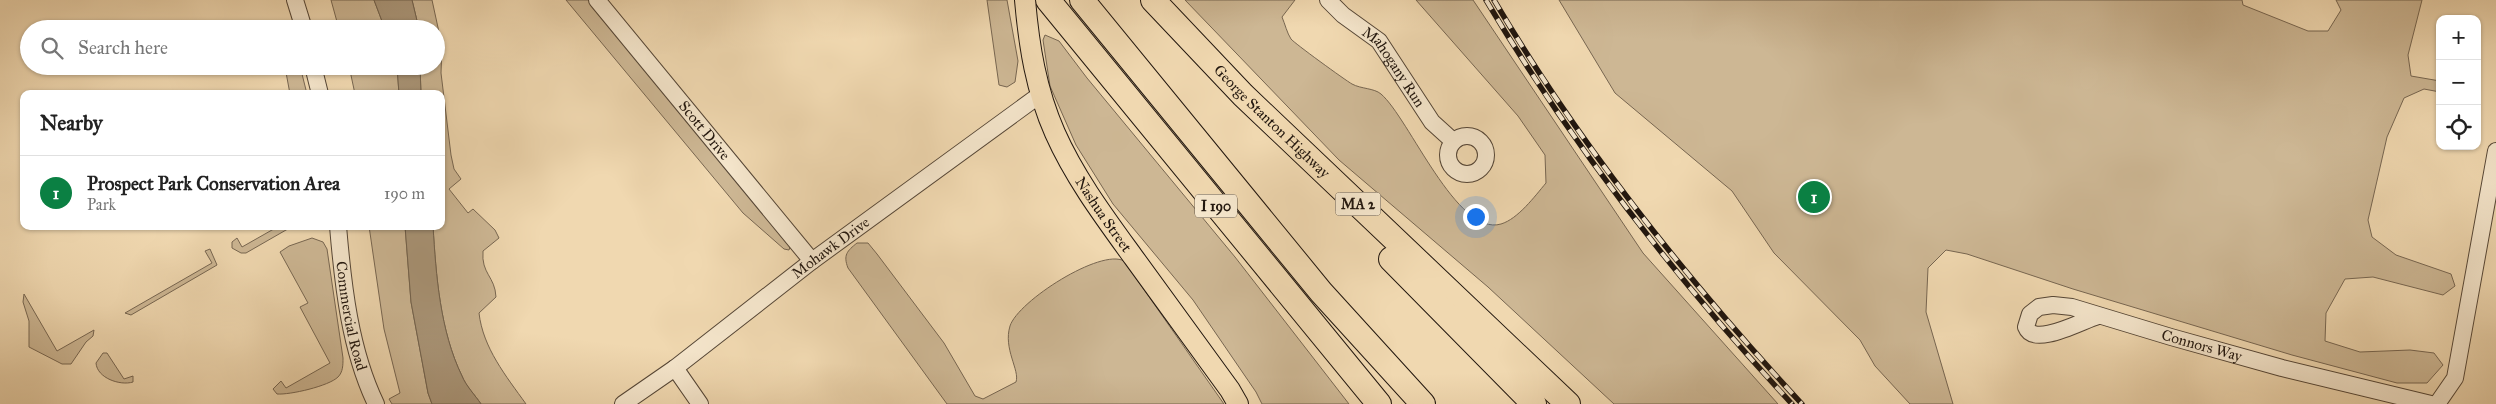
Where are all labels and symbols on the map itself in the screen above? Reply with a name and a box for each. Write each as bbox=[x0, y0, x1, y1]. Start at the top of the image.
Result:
street label: Mahogany Run bbox=[1359, 23, 1429, 111]
street label: George Stanton Highway bbox=[1210, 61, 1334, 183]
street label: Scott Drive bbox=[675, 97, 734, 164]
street label: Nashua Street bbox=[1071, 174, 1136, 256]
pin: 1 bbox=[1798, 178, 1830, 216]
road number: MA 2 bbox=[1336, 192, 1380, 215]
road number: I 190 bbox=[1195, 195, 1237, 218]
your location bbox=[1463, 204, 1489, 230]
street label: Mohawk Drive bbox=[788, 213, 873, 282]
street label: Commercial Road bbox=[332, 260, 371, 373]
street label: Connors Way bbox=[2159, 326, 2245, 366]

